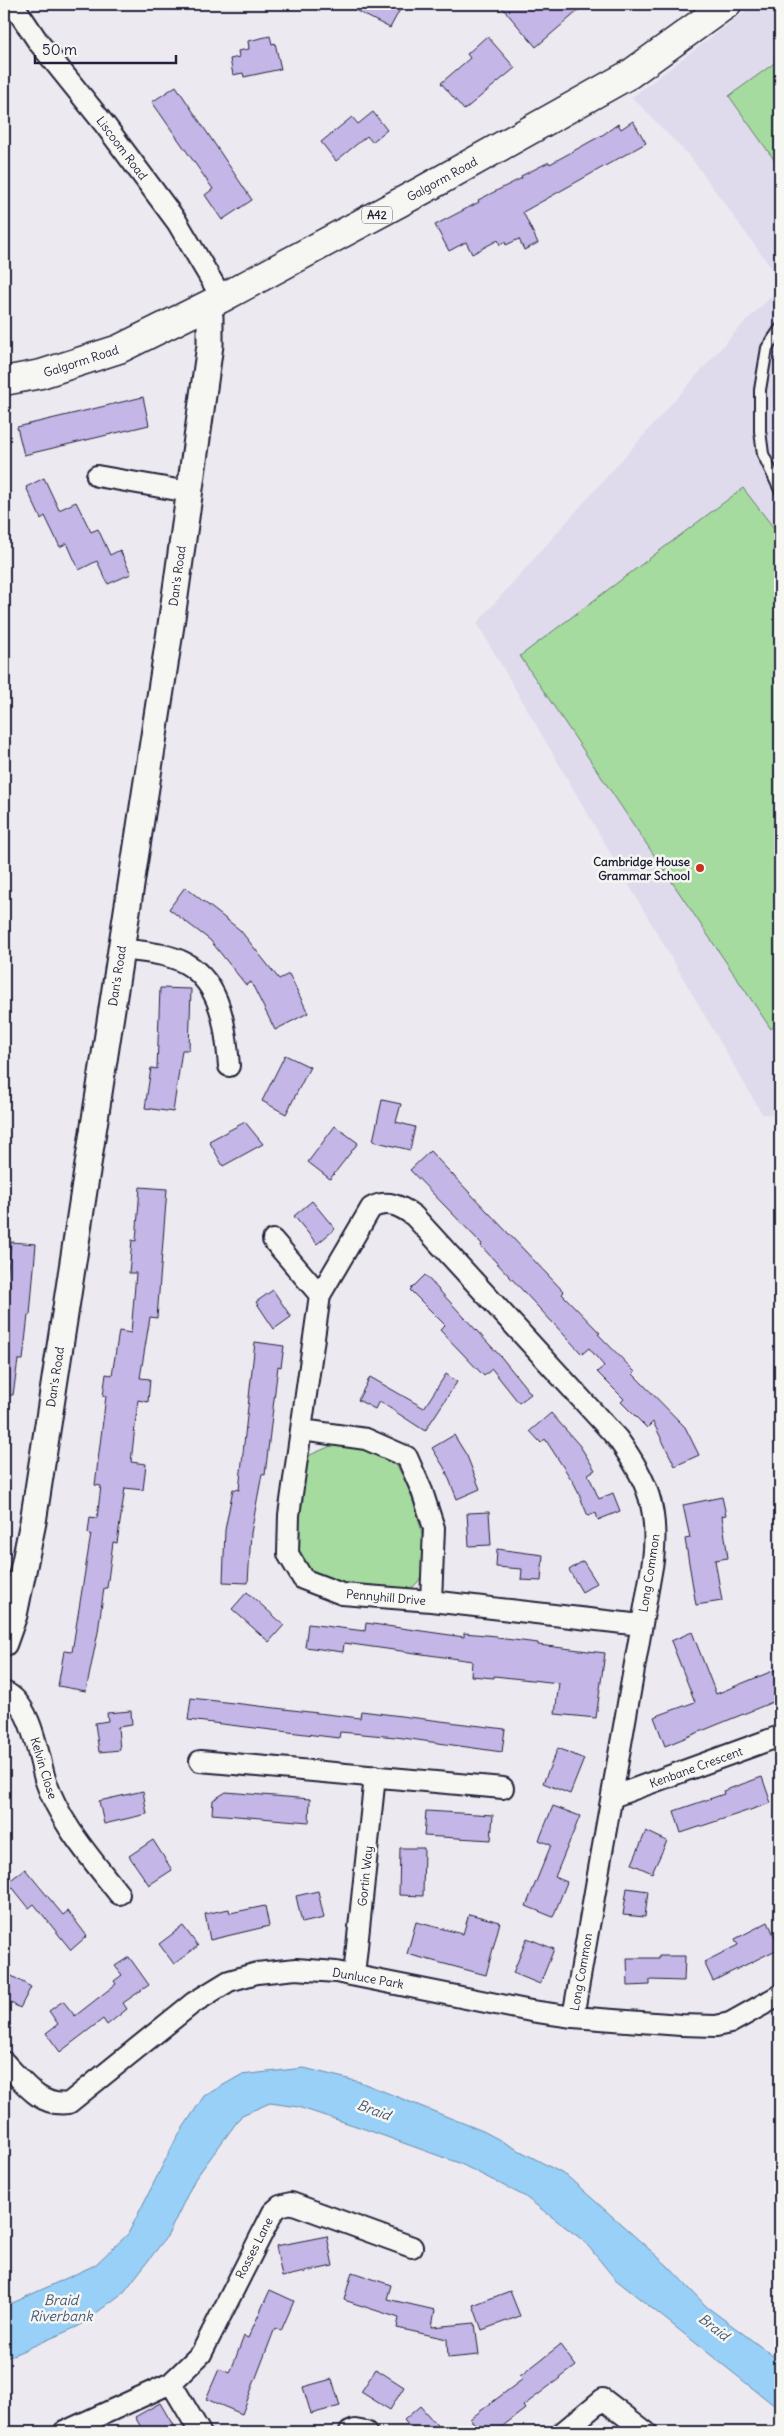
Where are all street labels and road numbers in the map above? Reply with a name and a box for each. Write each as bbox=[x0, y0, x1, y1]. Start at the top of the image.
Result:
street label: Liscoom Road bbox=[93, 113, 151, 183]
street label: Galgorm Road bbox=[404, 154, 480, 204]
road number: A42 bbox=[362, 206, 392, 224]
street label: Galgorm Road bbox=[42, 342, 120, 380]
street label: Dan's Road bbox=[165, 545, 189, 607]
street label: Dan's Road bbox=[105, 945, 129, 1007]
street label: Dan's Road bbox=[43, 1346, 67, 1408]
street label: Long Common bbox=[635, 1533, 663, 1613]
street label: Pennyhill Drive bbox=[345, 1586, 427, 1608]
street label: Kelvin Close bbox=[27, 1735, 61, 1801]
street label: Kenbane Crescent bbox=[647, 1743, 745, 1791]
street label: Gortin Way bbox=[354, 1845, 376, 1907]
street label: Long Common bbox=[567, 1932, 595, 2012]
street label: Dunluce Park bbox=[331, 1964, 405, 1992]
street label: Rosses Lane bbox=[232, 2215, 276, 2281]

